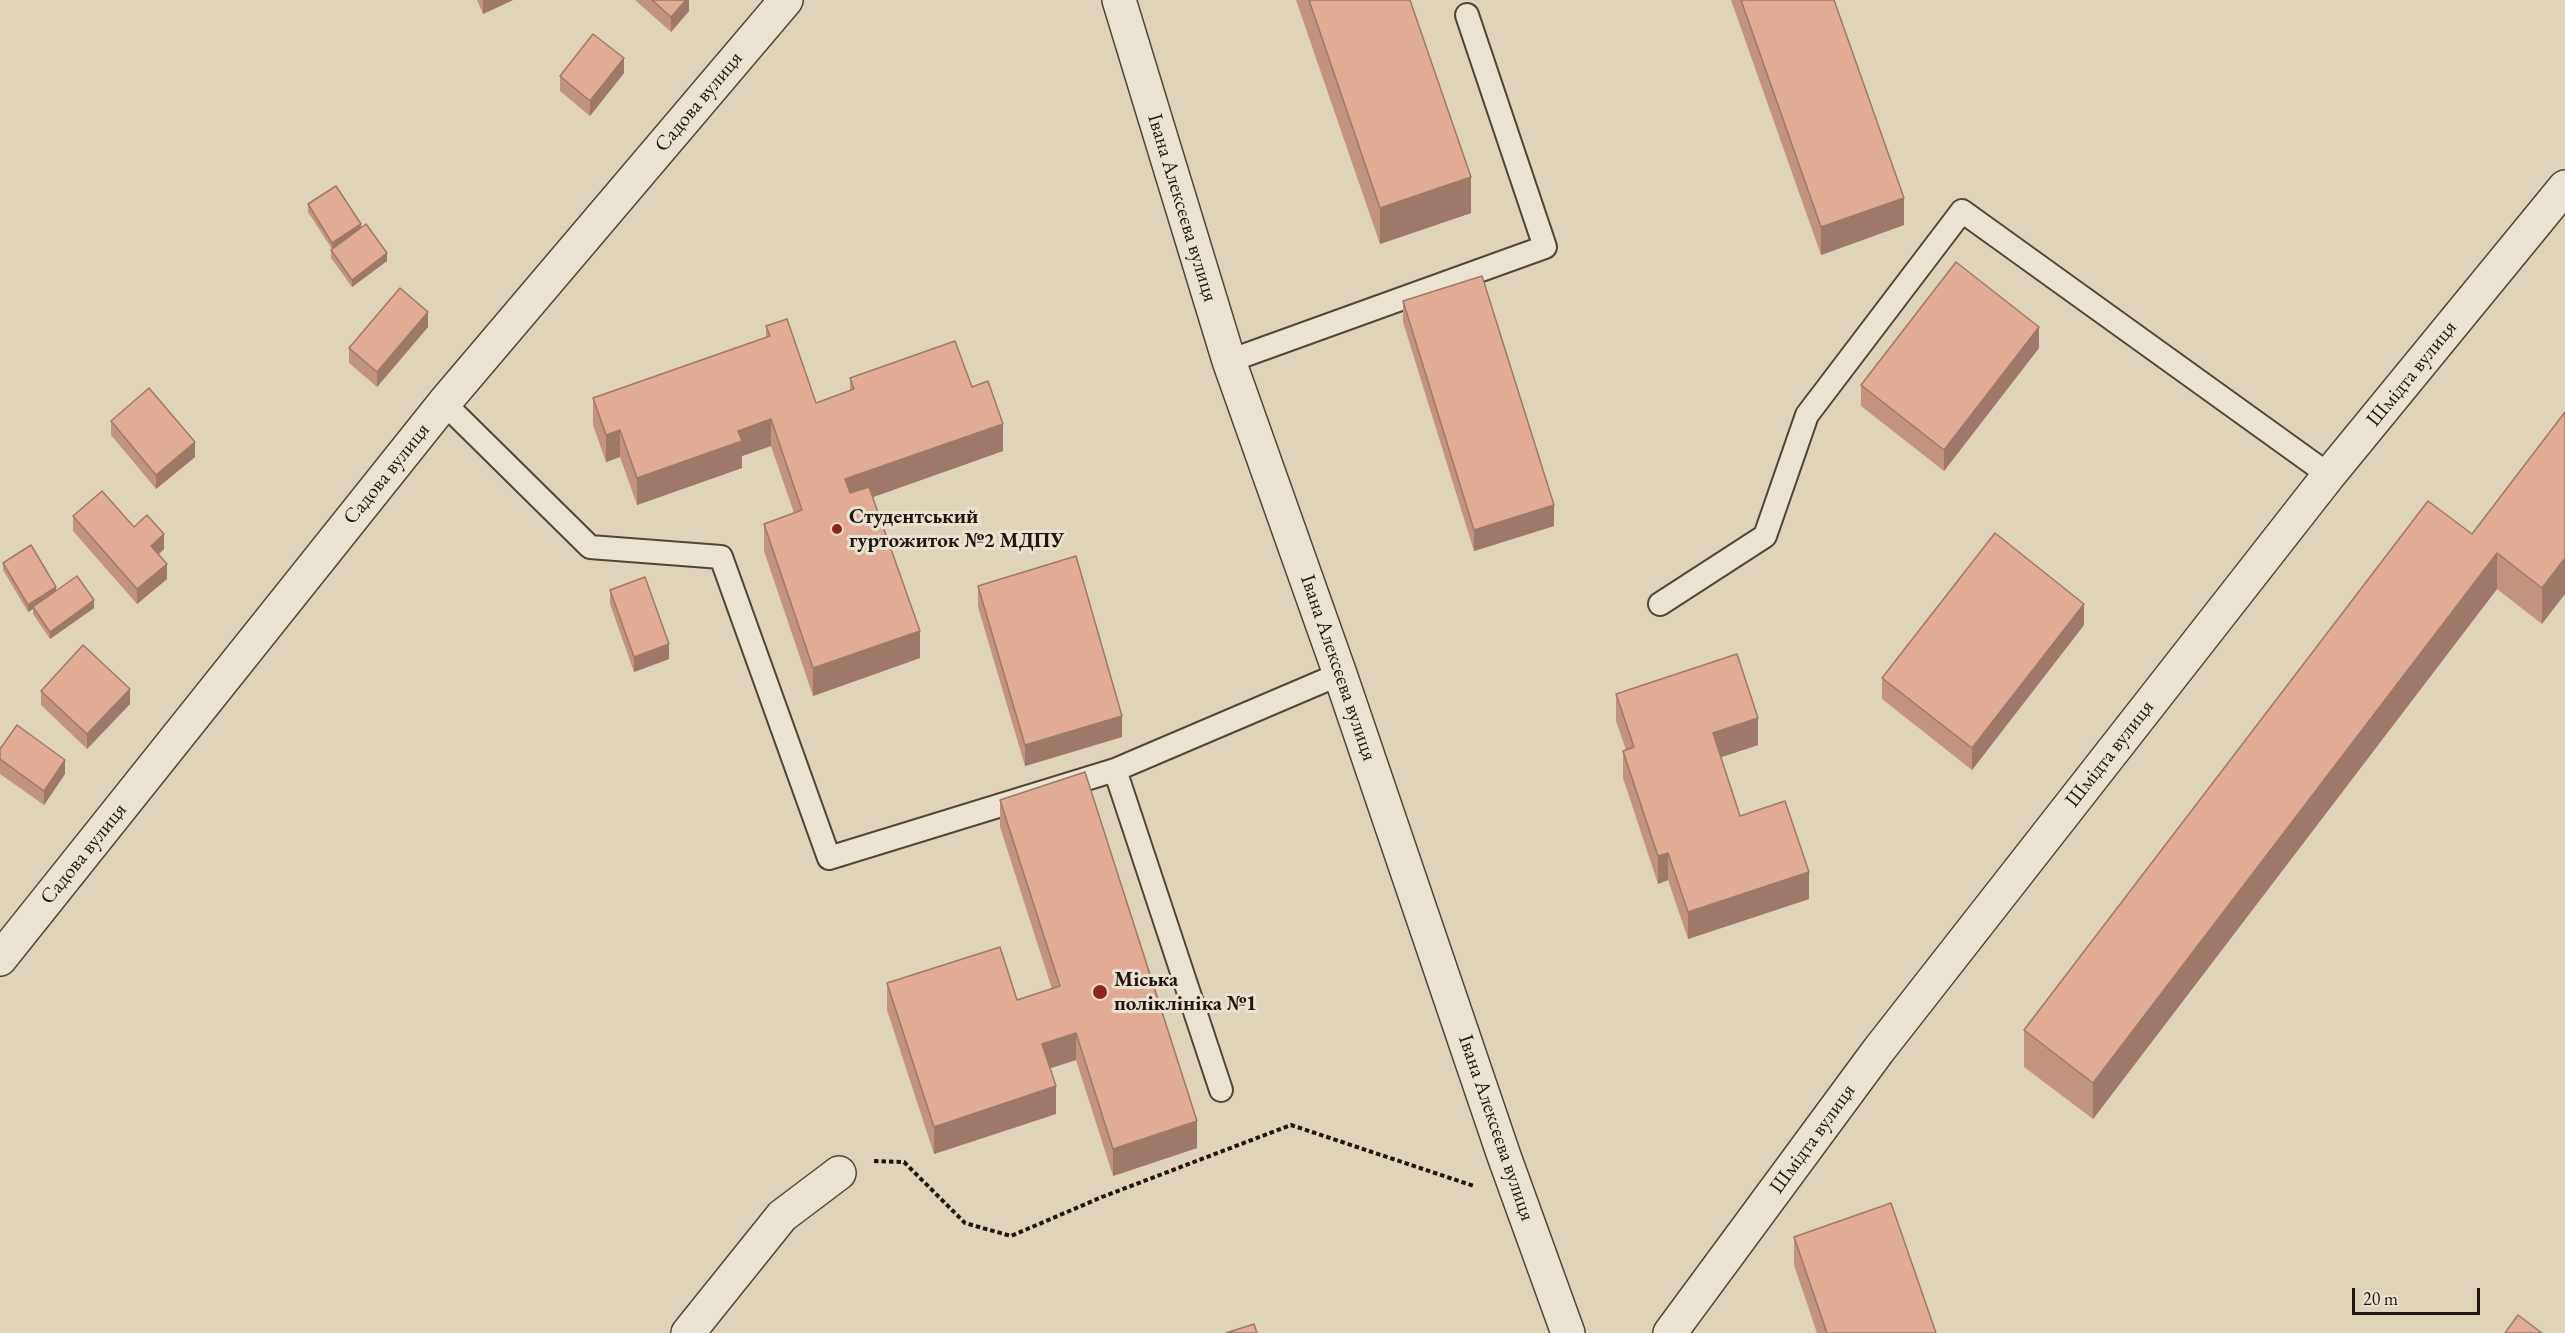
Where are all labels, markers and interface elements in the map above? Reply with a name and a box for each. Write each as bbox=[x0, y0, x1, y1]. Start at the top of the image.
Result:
street label: Садова вулиця bbox=[650, 47, 748, 157]
street label: Івана Алексєєва вулиця bbox=[1141, 111, 1223, 305]
street label: Шмідта вулиця bbox=[2362, 316, 2462, 432]
street label: Садова вулиця bbox=[338, 418, 436, 530]
place label: Студентський гуртожиток №2 МДПУ bbox=[849, 504, 1064, 554]
marker: Студентський гуртожиток №2 МДПУ bbox=[830, 522, 844, 536]
street label: Івана Алексєєва вулиця bbox=[1294, 572, 1382, 764]
street label: Шмідта вулиця bbox=[2060, 695, 2160, 813]
street label: Садова вулиця bbox=[35, 798, 133, 910]
place label: Міська поліклініка №1 bbox=[1114, 967, 1257, 1017]
marker: Міська поліклініка №1 bbox=[1091, 983, 1109, 1001]
street label: Івана Алексєєва вулиця bbox=[1452, 1032, 1540, 1224]
street label: Шмідта вулиця bbox=[1765, 1079, 1861, 1199]
scale bar bbox=[2355, 1276, 2482, 1314]
text: 20 m bbox=[2363, 1287, 2398, 1310]

